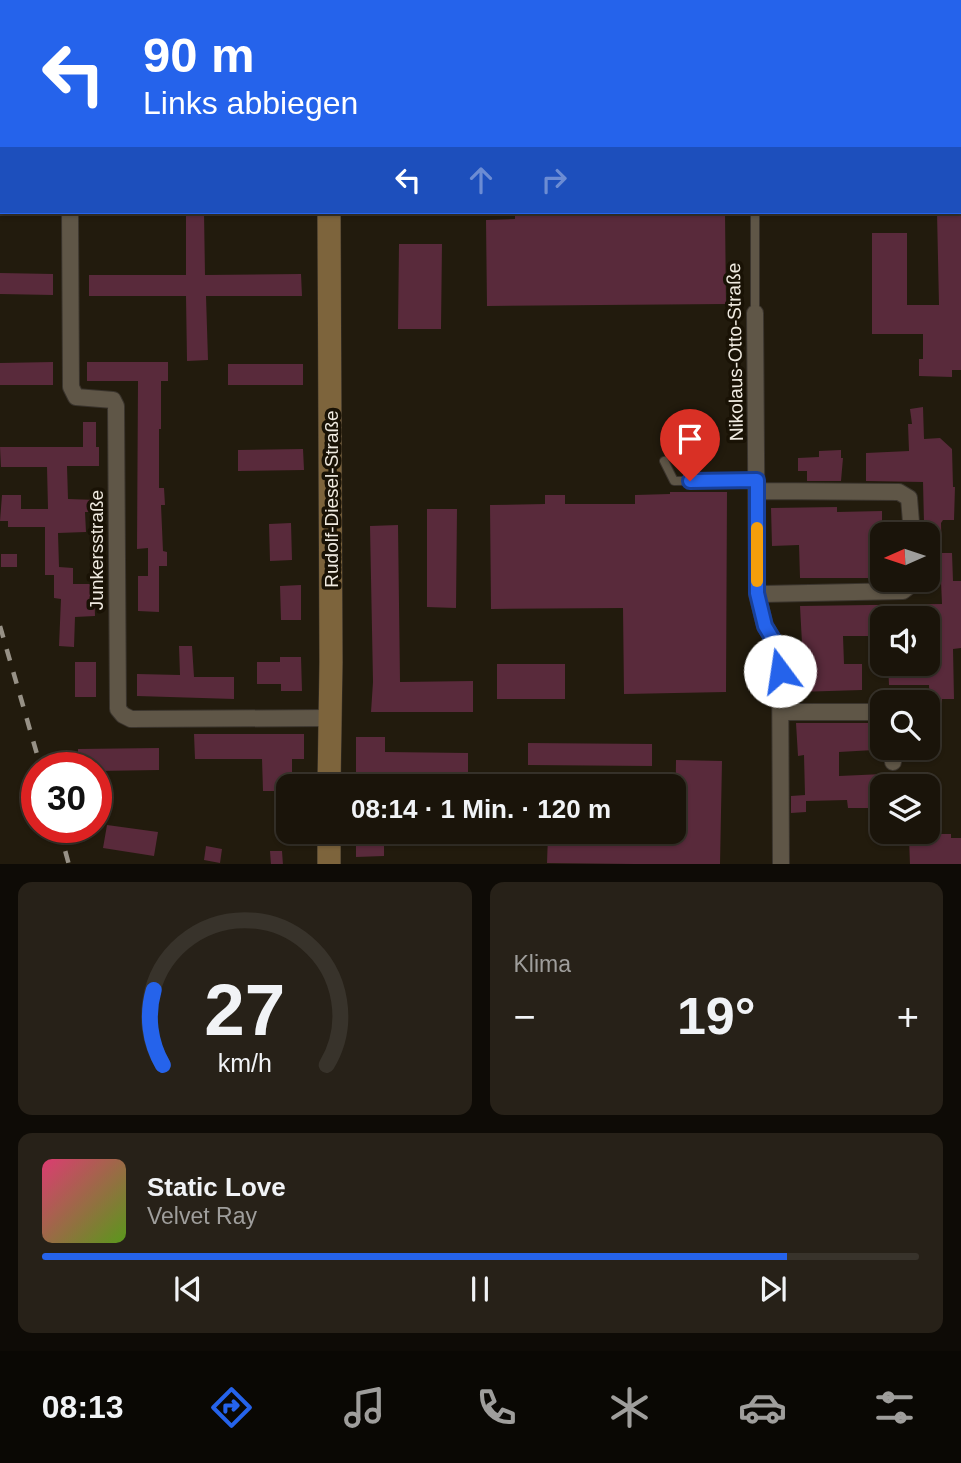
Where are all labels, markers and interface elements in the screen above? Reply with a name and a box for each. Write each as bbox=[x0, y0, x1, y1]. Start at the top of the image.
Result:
icon: left bbox=[28, 28, 119, 119]
text: 90 m bbox=[143, 28, 255, 82]
text: Links abbiegen bbox=[143, 85, 358, 121]
icon: left bbox=[389, 161, 427, 199]
icon: ahead bbox=[462, 161, 500, 199]
icon: right bbox=[535, 161, 573, 199]
street label: Nikolaus-Otto-Straße bbox=[723, 263, 747, 441]
pin bbox=[660, 409, 720, 481]
street label: Rudolf-Diesel-Straße bbox=[321, 410, 342, 588]
icon: arrive bbox=[671, 420, 709, 458]
street label: Junkersstraße bbox=[86, 490, 107, 610]
north arrow bbox=[870, 522, 940, 592]
map controls bbox=[870, 522, 940, 844]
button: sound bbox=[870, 606, 940, 676]
position arrow bbox=[743, 634, 817, 708]
button: search bbox=[870, 690, 940, 760]
speed limit sign: 30 bbox=[21, 752, 112, 843]
button: layers bbox=[870, 774, 940, 844]
text: 08:14 · 1 Min. · 120 m bbox=[351, 794, 611, 824]
text: Klima bbox=[514, 951, 571, 977]
text: 27 bbox=[204, 969, 285, 1050]
text: 19° bbox=[677, 987, 756, 1045]
text: − bbox=[514, 996, 536, 1038]
text: + bbox=[897, 996, 919, 1038]
text: km/h bbox=[218, 1048, 272, 1076]
text: Static Love bbox=[147, 1172, 286, 1202]
text: Velvet Ray bbox=[147, 1203, 257, 1229]
icon: previous bbox=[169, 1270, 207, 1308]
icon: pause bbox=[461, 1270, 499, 1308]
icon: next bbox=[754, 1270, 792, 1308]
icon: directions bbox=[207, 1383, 256, 1432]
icon: music bbox=[340, 1383, 389, 1432]
icon: phone bbox=[472, 1383, 521, 1432]
icon: climate bbox=[605, 1383, 654, 1432]
icon: car bbox=[738, 1383, 787, 1432]
icon: filters bbox=[870, 1383, 919, 1432]
text: 08:13 bbox=[42, 1389, 124, 1425]

